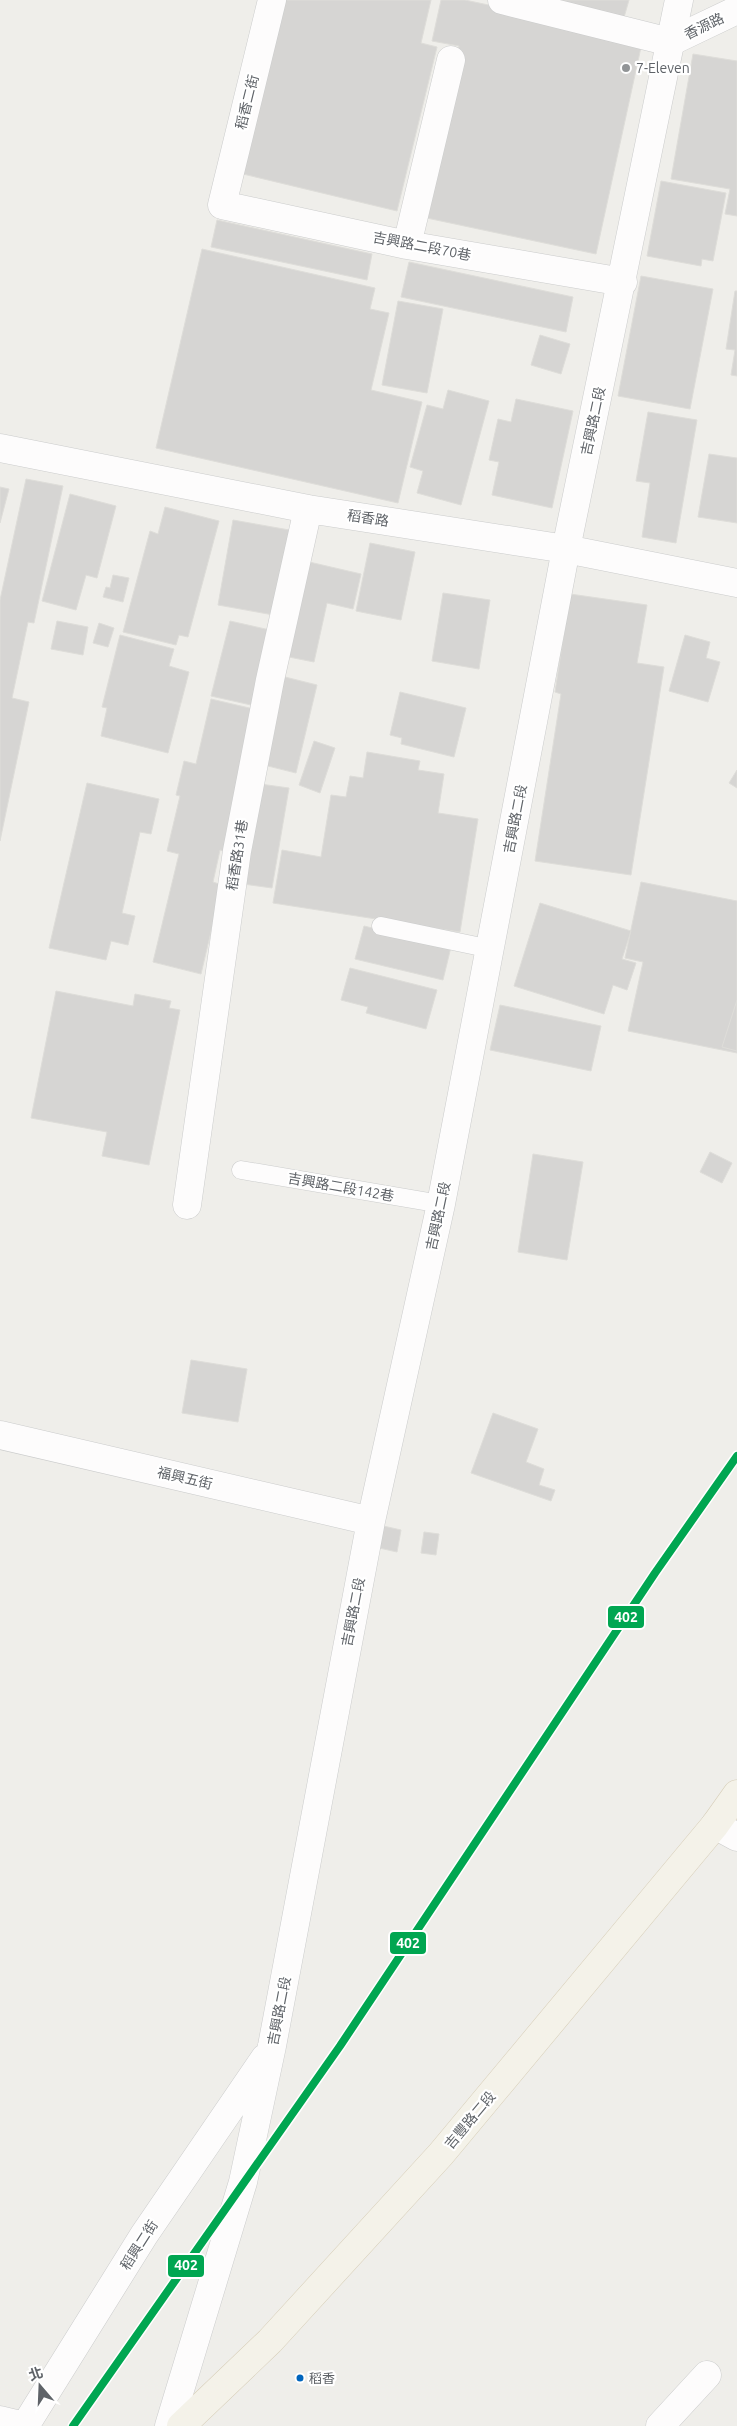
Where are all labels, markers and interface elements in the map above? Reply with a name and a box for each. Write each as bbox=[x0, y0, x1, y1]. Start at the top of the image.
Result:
street label: 香源路 bbox=[682, 10, 726, 42]
place label: 7-Eleven bbox=[636, 60, 690, 76]
marker: 7-Eleven bbox=[620, 62, 632, 74]
street label: 稻香二街 bbox=[232, 73, 262, 131]
street label: 吉興路二段70巷 bbox=[371, 229, 473, 263]
street label: 吉興路二段 bbox=[578, 385, 608, 457]
street label: 稻香路 bbox=[346, 507, 390, 529]
street label: 吉興路二段 bbox=[500, 783, 530, 855]
street label: 稻香路31巷 bbox=[223, 818, 251, 892]
street label: 吉興路二段142巷 bbox=[287, 1170, 395, 1204]
street label: 吉興路二段 bbox=[423, 1180, 453, 1252]
street label: 福興五街 bbox=[156, 1464, 214, 1492]
street label: 吉興路二段 bbox=[338, 1576, 368, 1648]
line badge: 402 bbox=[607, 1605, 645, 1629]
text: 402 bbox=[614, 1609, 638, 1625]
line badge: 402 bbox=[389, 1931, 427, 1955]
text: 402 bbox=[396, 1935, 420, 1951]
street label: 吉興路二段 bbox=[264, 1975, 294, 2047]
street label: 吉豐路二段 bbox=[441, 2088, 499, 2152]
street label: 稻興二街 bbox=[117, 2217, 161, 2273]
line badge: 402 bbox=[167, 2254, 205, 2278]
text: 402 bbox=[174, 2257, 198, 2273]
north arrow bbox=[15, 2361, 65, 2411]
text: 北 bbox=[27, 2364, 45, 2384]
place label: 稻香 bbox=[309, 2371, 335, 2385]
marker: 稻香 bbox=[295, 2373, 305, 2383]

